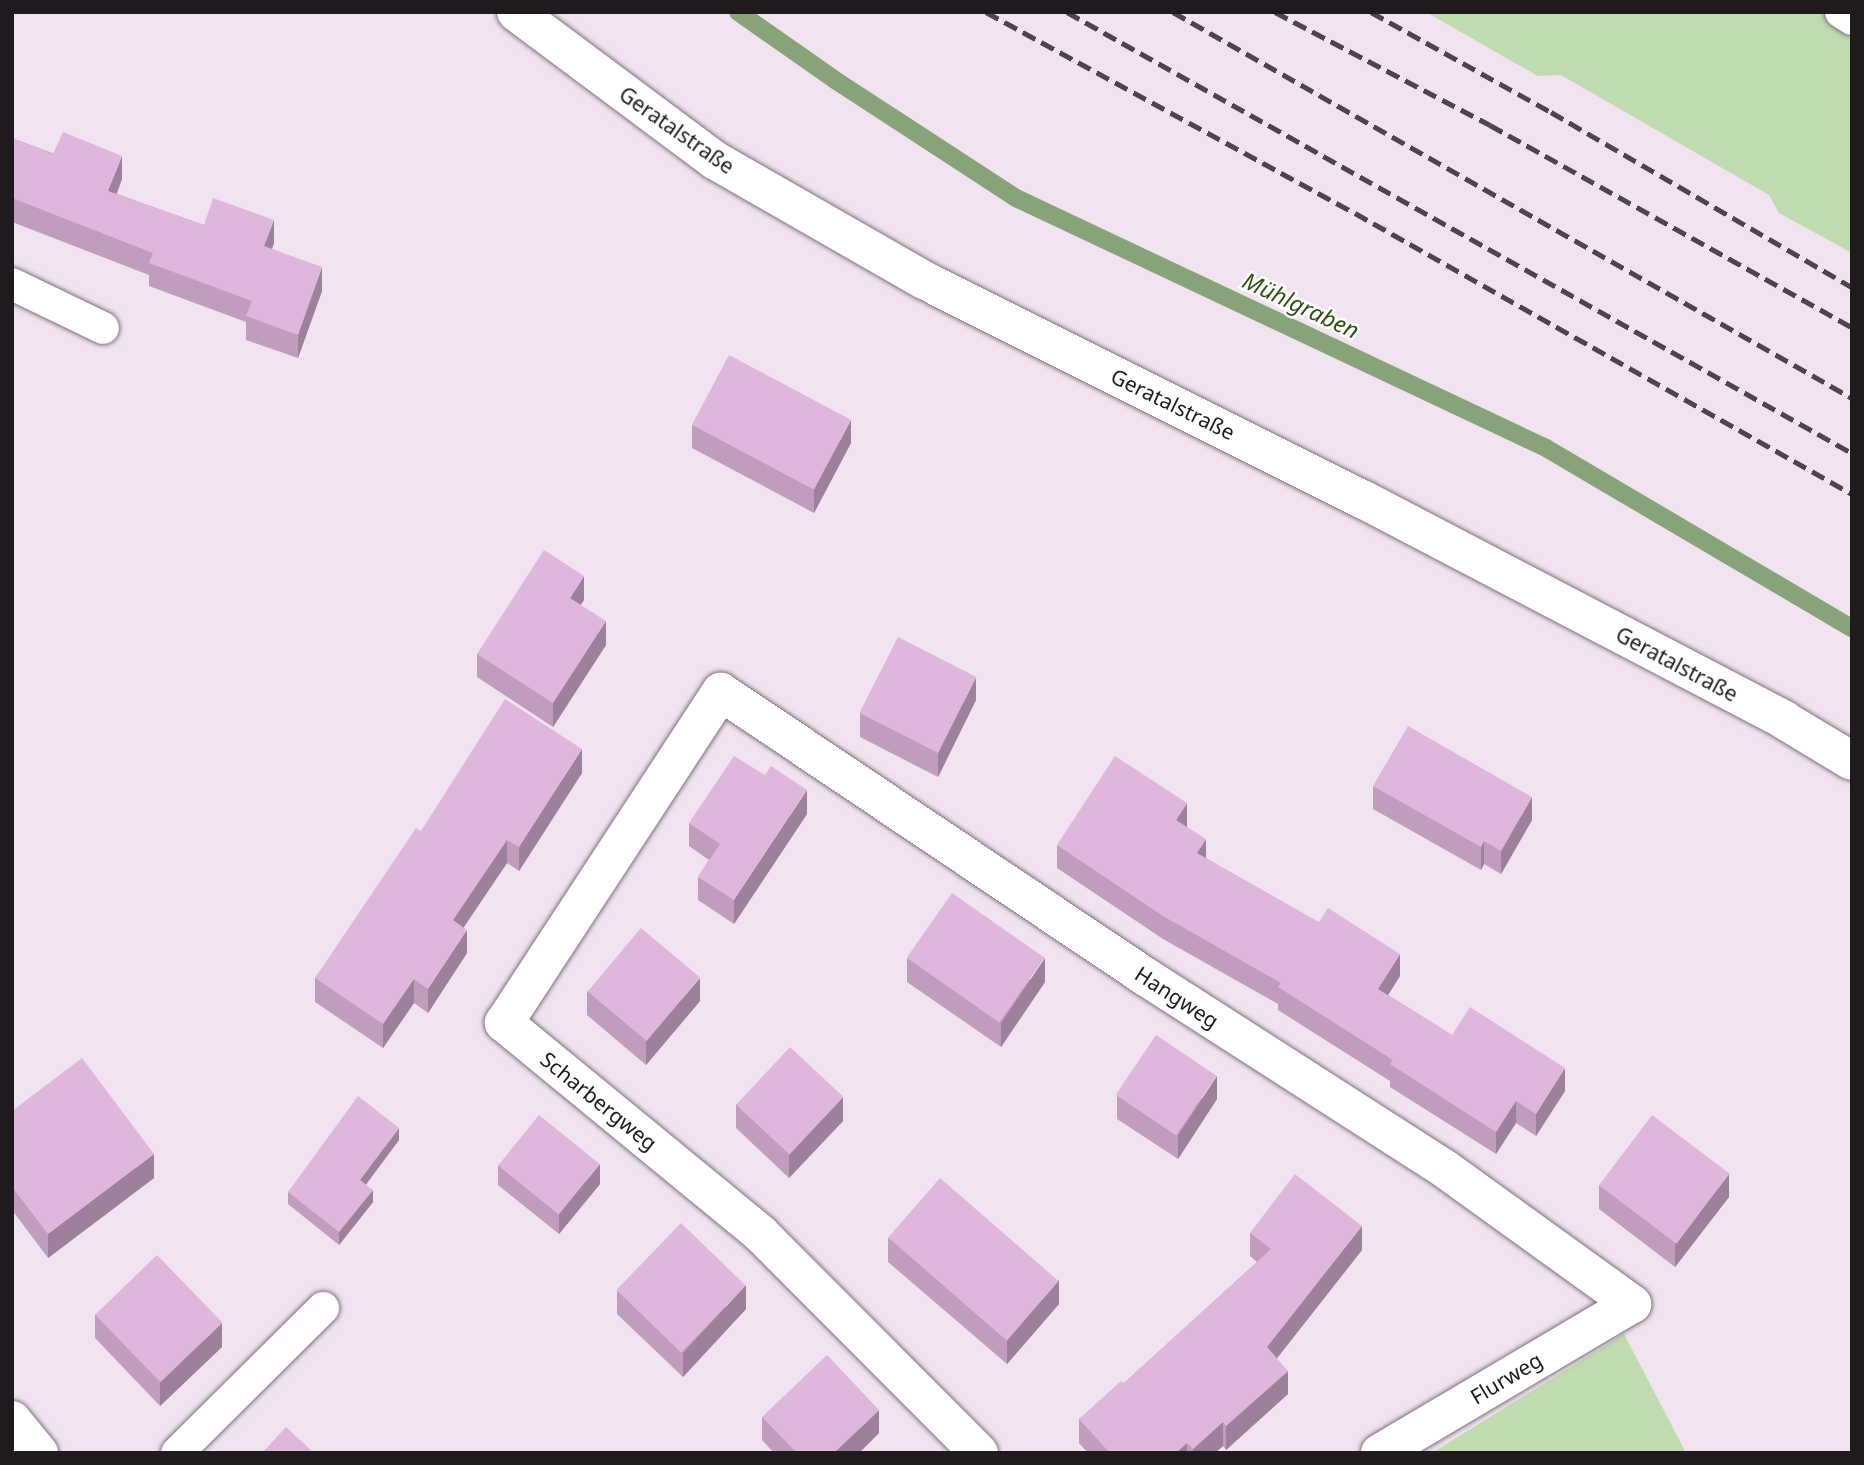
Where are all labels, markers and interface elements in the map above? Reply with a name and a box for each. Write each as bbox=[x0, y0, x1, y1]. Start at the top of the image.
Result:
street label: Geratalstraße bbox=[615, 81, 739, 179]
water label: Mühlgraben bbox=[1238, 266, 1364, 344]
street label: Geratalstraße bbox=[1107, 363, 1239, 445]
street label: Geratalstraße bbox=[1612, 621, 1742, 707]
street label: Hangweg bbox=[1131, 961, 1223, 1033]
street label: Scharbergweg bbox=[536, 1046, 662, 1156]
street label: Flurweg bbox=[1466, 1347, 1546, 1409]

